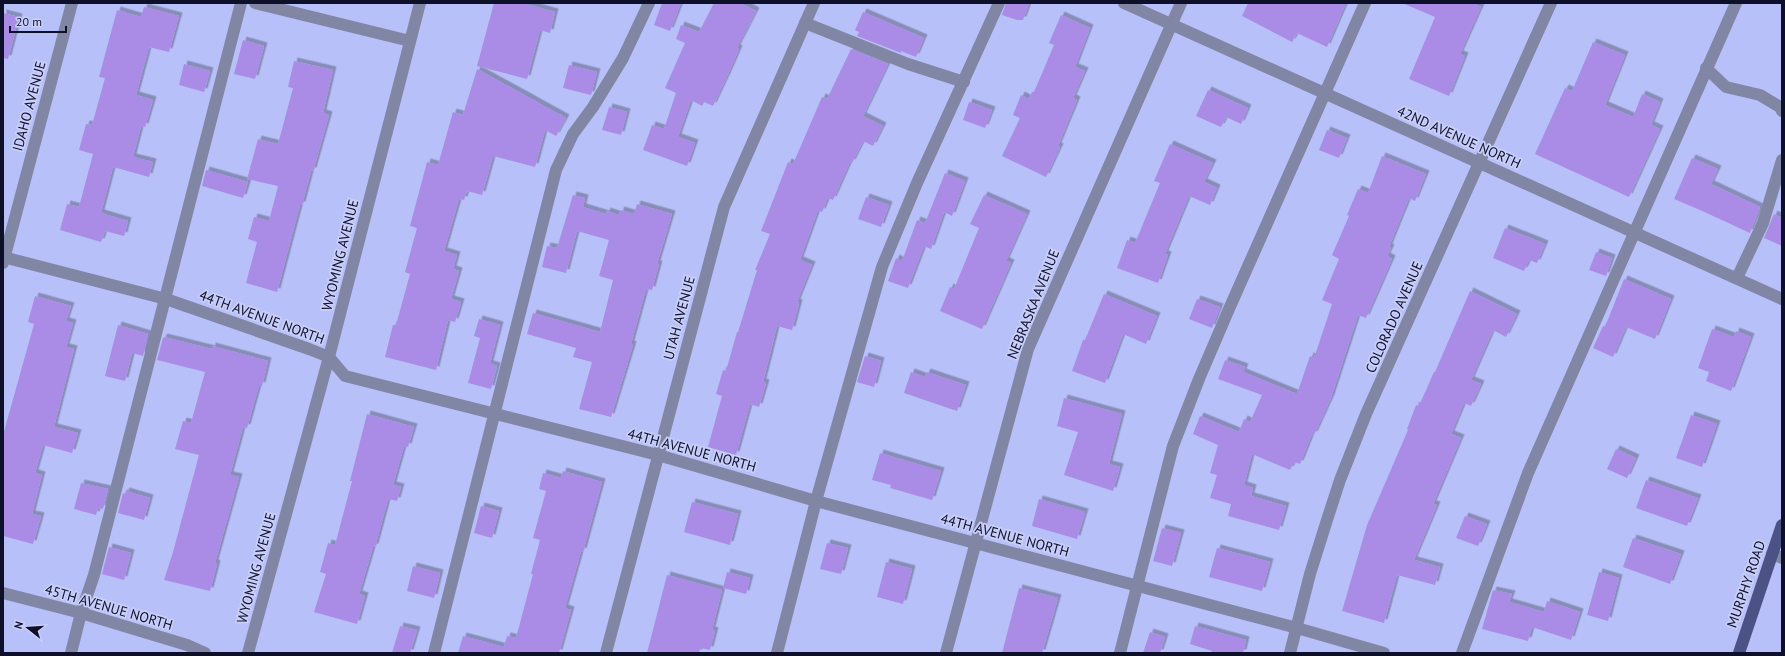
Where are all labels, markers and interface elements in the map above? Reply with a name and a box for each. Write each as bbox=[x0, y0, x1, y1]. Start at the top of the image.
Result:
scale bar bbox=[10, 8, 66, 34]
text: 20 m bbox=[16, 14, 42, 29]
street label: IDAHO AVENUE bbox=[8, 59, 50, 153]
street label: 42ND AVENUE NORTH bbox=[1394, 102, 1524, 172]
street label: WYOMING AVENUE bbox=[317, 198, 363, 312]
street label: NEBRASKA AVENUE bbox=[1003, 246, 1063, 362]
street label: COLORADO AVENUE bbox=[1361, 258, 1427, 376]
street label: UTAH AVENUE bbox=[659, 274, 699, 362]
street label: 44TH AVENUE NORTH bbox=[197, 286, 327, 348]
street label: 44TH AVENUE NORTH bbox=[626, 424, 758, 476]
street label: 44TH AVENUE NORTH bbox=[939, 509, 1071, 561]
street label: WYOMING AVENUE bbox=[233, 511, 279, 625]
street label: MURPHY ROAD bbox=[1723, 538, 1769, 630]
street label: 45TH AVENUE NORTH bbox=[43, 580, 175, 634]
north arrow bbox=[8, 608, 48, 648]
text: N bbox=[11, 620, 26, 631]

